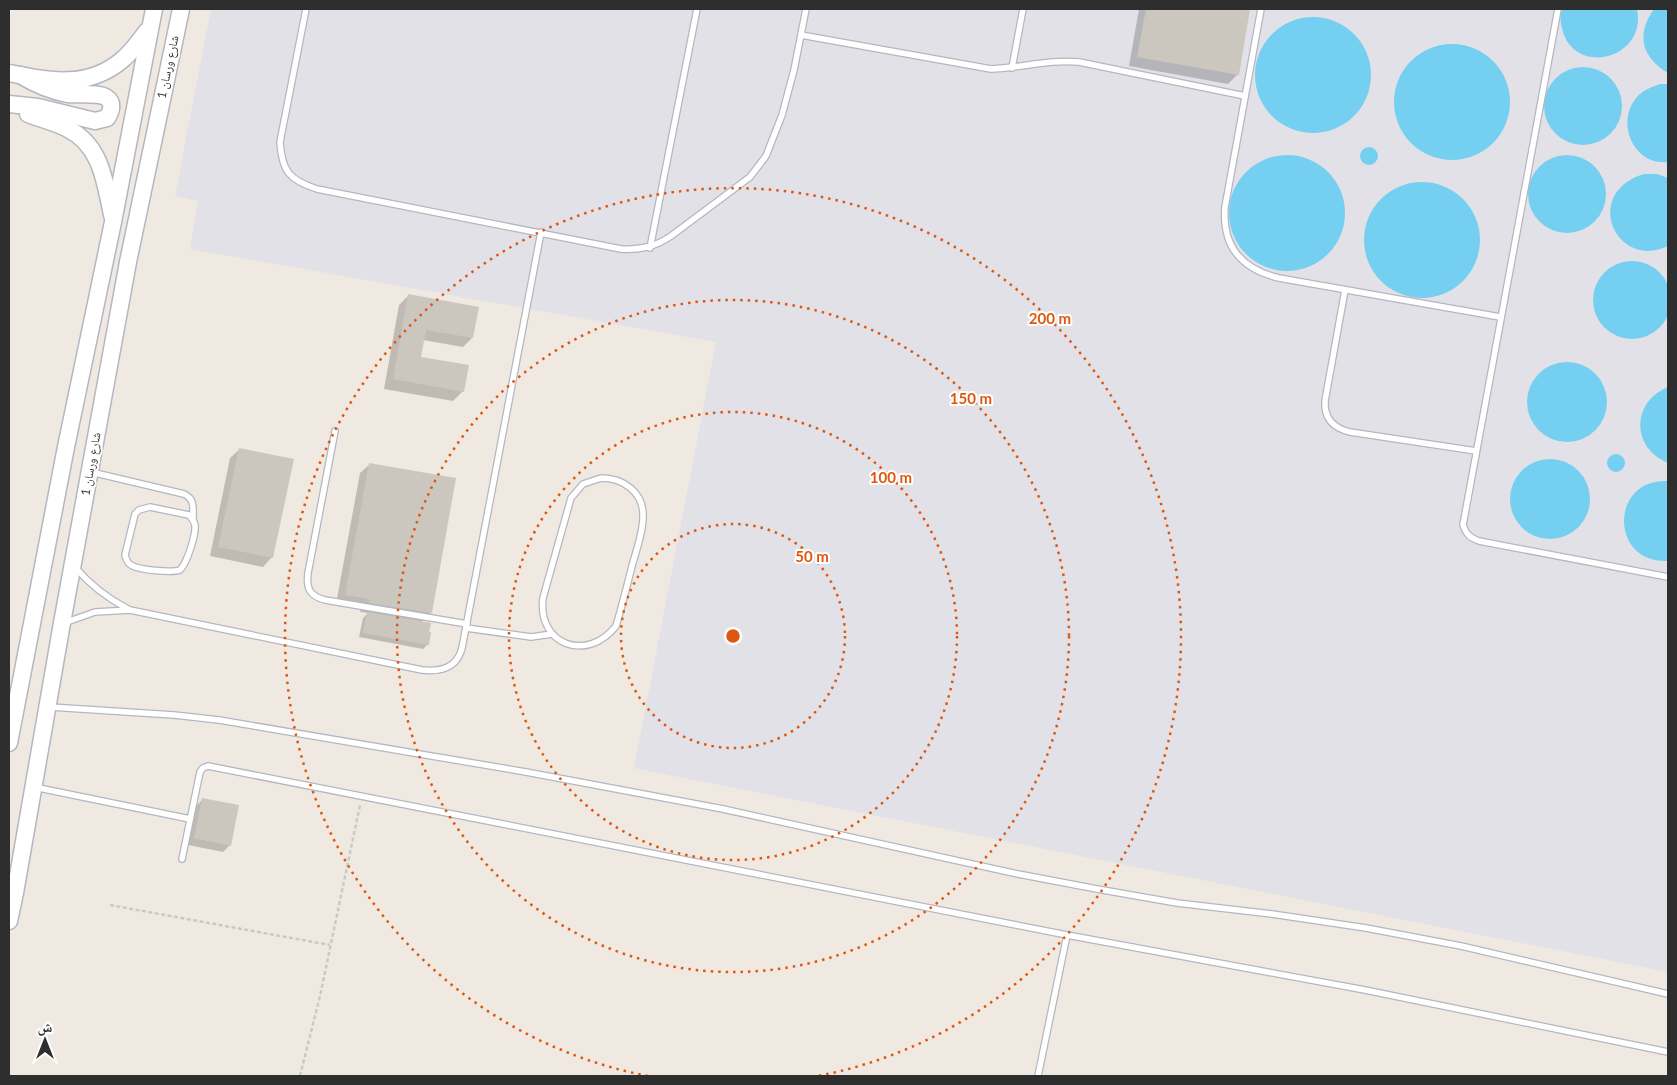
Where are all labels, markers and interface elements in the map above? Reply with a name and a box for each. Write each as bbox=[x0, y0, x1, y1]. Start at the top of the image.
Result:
street label: شارع ورسان 1 bbox=[154, 34, 183, 100]
text: 200 m bbox=[1029, 309, 1071, 327]
text: 150 m bbox=[950, 389, 992, 407]
street label: شارع ورسان 1 bbox=[78, 431, 104, 497]
text: 100 m bbox=[870, 468, 912, 486]
text: 50 m bbox=[795, 547, 829, 565]
centre of rings bbox=[724, 627, 742, 645]
north arrow bbox=[20, 1015, 70, 1065]
text: ش bbox=[38, 1018, 53, 1036]

